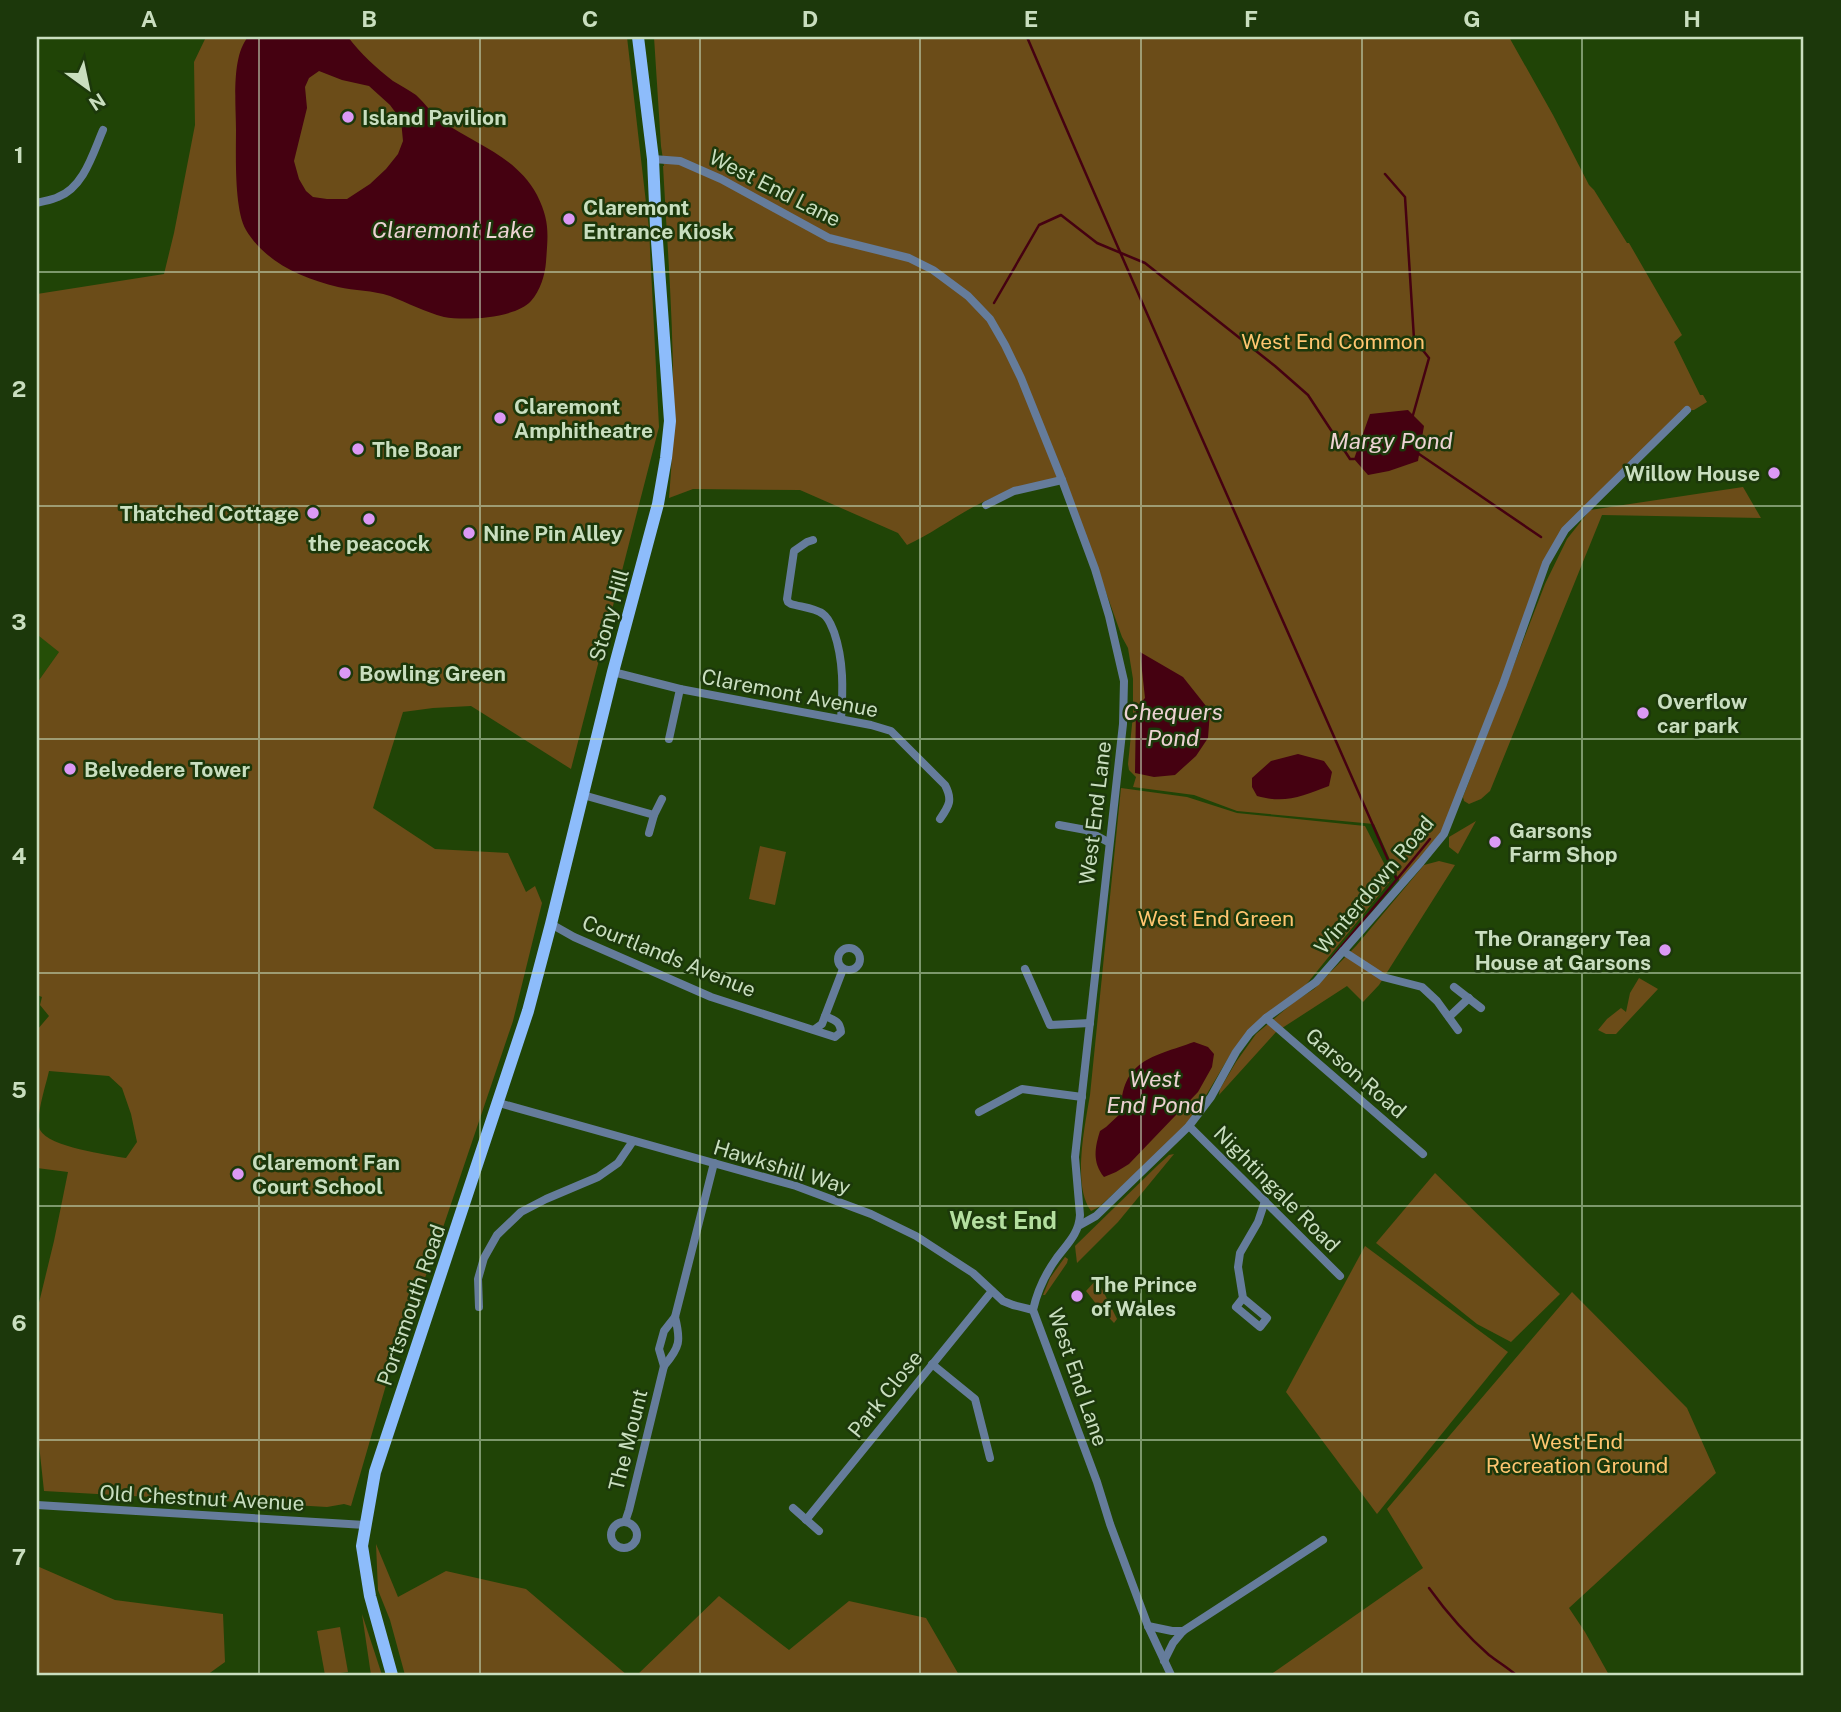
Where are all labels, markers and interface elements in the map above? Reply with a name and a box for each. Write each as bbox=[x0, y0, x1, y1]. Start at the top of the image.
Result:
text: A bbox=[141, 5, 158, 32]
text: B bbox=[361, 5, 377, 32]
text: C bbox=[582, 5, 598, 32]
text: D bbox=[802, 5, 818, 32]
text: E bbox=[1024, 5, 1038, 32]
text: F bbox=[1244, 5, 1258, 32]
text: G bbox=[1463, 5, 1481, 32]
text: H bbox=[1683, 5, 1701, 32]
north arrow bbox=[52, 52, 122, 122]
text: N bbox=[85, 89, 109, 116]
place label: Island Pavilion bbox=[362, 105, 507, 130]
marker: Island Pavilion bbox=[340, 109, 356, 125]
text: 1 bbox=[14, 141, 24, 168]
street label: West End Lane bbox=[705, 144, 845, 232]
place label: Claremont Entrance Kiosk bbox=[583, 195, 734, 244]
marker: Claremont Entrance Kiosk bbox=[561, 211, 577, 227]
water label: Claremont Lake bbox=[372, 216, 534, 243]
park label: West End Common bbox=[1241, 329, 1425, 354]
text: 2 bbox=[12, 375, 26, 402]
place label: Claremont Amphitheatre bbox=[514, 394, 653, 443]
marker: Claremont Amphitheatre bbox=[492, 410, 508, 426]
water label: Margy Pond bbox=[1329, 427, 1453, 454]
place label: The Boar bbox=[372, 437, 462, 462]
marker: The Boar bbox=[350, 441, 366, 457]
place label: Willow House bbox=[1625, 461, 1760, 486]
marker: Willow House bbox=[1766, 465, 1782, 481]
place label: Thatched Cottage bbox=[120, 501, 299, 526]
marker: Thatched Cottage bbox=[305, 505, 321, 521]
marker: the peacock bbox=[361, 511, 377, 527]
place label: Nine Pin Alley bbox=[483, 521, 623, 546]
marker: Nine Pin Alley bbox=[461, 525, 477, 541]
place label: the peacock bbox=[308, 531, 430, 556]
street label: Stony Hill bbox=[584, 566, 634, 664]
text: 3 bbox=[11, 608, 27, 635]
place label: Bowling Green bbox=[359, 661, 506, 686]
street label: Claremont Avenue bbox=[700, 664, 880, 722]
marker: Bowling Green bbox=[337, 665, 353, 681]
place label: Overflow car park bbox=[1657, 689, 1748, 738]
water label: Chequers Pond bbox=[1123, 698, 1223, 751]
marker: Overflow car park bbox=[1635, 705, 1651, 721]
street label: West End Lane bbox=[1074, 740, 1116, 886]
place label: Belvedere Tower bbox=[84, 757, 250, 782]
marker: Belvedere Tower bbox=[62, 761, 78, 777]
street label: Winterdown Road bbox=[1309, 811, 1439, 959]
place label: Garsons Farm Shop bbox=[1509, 818, 1618, 867]
marker: Garsons Farm Shop bbox=[1487, 834, 1503, 850]
text: 4 bbox=[11, 842, 27, 869]
park label: West End Green bbox=[1138, 906, 1294, 931]
street label: Courtlands Avenue bbox=[579, 910, 759, 1002]
place label: The Orangery Tea House at Garsons bbox=[1475, 926, 1651, 975]
marker: The Orangery Tea House at Garsons bbox=[1657, 942, 1673, 958]
street label: Garson Road bbox=[1301, 1023, 1411, 1123]
water label: West End Pond bbox=[1106, 1065, 1204, 1118]
text: 5 bbox=[11, 1076, 27, 1103]
street label: Nightingale Road bbox=[1209, 1121, 1345, 1257]
street label: Hawkshill Way bbox=[710, 1134, 854, 1200]
place label: Claremont Fan Court School bbox=[252, 1150, 400, 1199]
marker: Claremont Fan Court School bbox=[230, 1166, 246, 1182]
district label: West End bbox=[949, 1206, 1057, 1234]
street label: Portsmouth Road bbox=[372, 1221, 450, 1389]
place label: The Prince of Wales bbox=[1091, 1272, 1197, 1321]
marker: The Prince of Wales bbox=[1069, 1288, 1085, 1304]
street label: West End Lane bbox=[1043, 1305, 1113, 1449]
text: 6 bbox=[11, 1309, 27, 1336]
street label: Park Close bbox=[842, 1346, 928, 1442]
street label: The Mount bbox=[603, 1387, 653, 1493]
park label: West End Recreation Ground bbox=[1486, 1429, 1668, 1478]
street label: Old Chestnut Avenue bbox=[99, 1480, 305, 1516]
text: 7 bbox=[12, 1543, 26, 1570]

